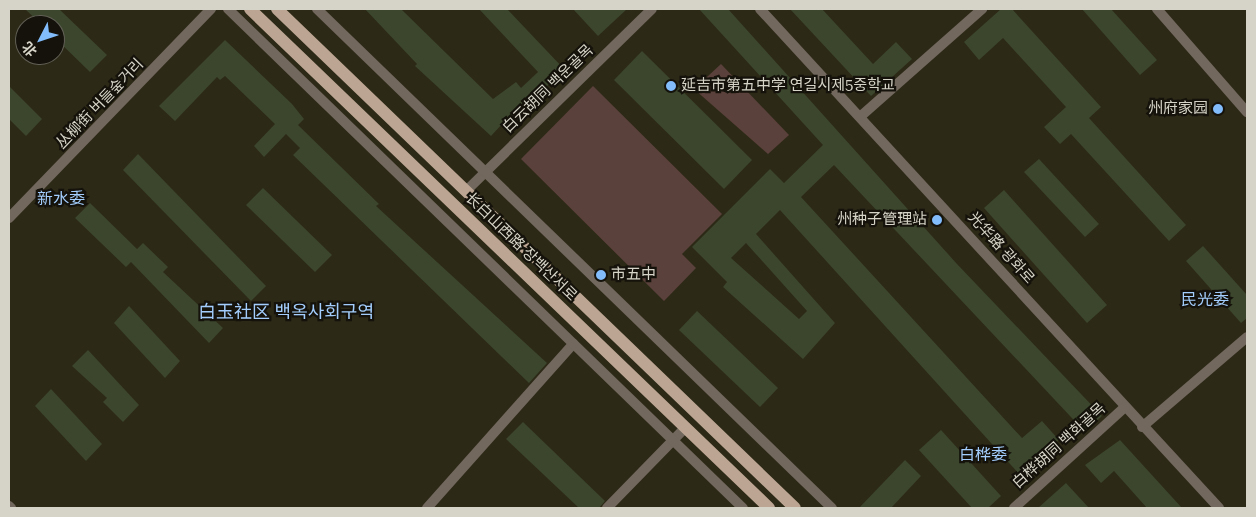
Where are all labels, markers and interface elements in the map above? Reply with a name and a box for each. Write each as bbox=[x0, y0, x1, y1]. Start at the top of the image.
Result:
north arrow bbox=[15, 15, 65, 65]
text: 北 bbox=[19, 39, 40, 60]
street label: 白云胡同 백운골목 bbox=[499, 41, 597, 137]
street label: 丛柳街 버들숲거리 bbox=[53, 55, 147, 153]
place label: 延吉市第五中学 연길시제5중학교 bbox=[681, 77, 895, 95]
marker: 延吉市第五中学 연길시제5중학교 bbox=[665, 80, 677, 92]
place label: 州府家园 bbox=[1148, 100, 1208, 118]
marker: 州府家园 bbox=[1212, 103, 1224, 115]
district label: 新水委 bbox=[37, 189, 85, 209]
street label: 长白山西路 장백산서로 bbox=[462, 189, 580, 305]
street label: 光华路 광화로 bbox=[964, 208, 1038, 288]
place label: 州种子管理站 bbox=[837, 211, 927, 229]
marker: 州种子管理站 bbox=[931, 214, 943, 226]
place label: 市五中 bbox=[611, 266, 656, 284]
marker: 市五中 bbox=[595, 269, 607, 281]
district label: 民光委 bbox=[1181, 290, 1229, 310]
district label: 白玉社区 백옥사회구역 bbox=[198, 301, 374, 323]
street label: 白桦胡同 백화골목 bbox=[1009, 400, 1109, 492]
district label: 白桦委 bbox=[959, 445, 1007, 465]

